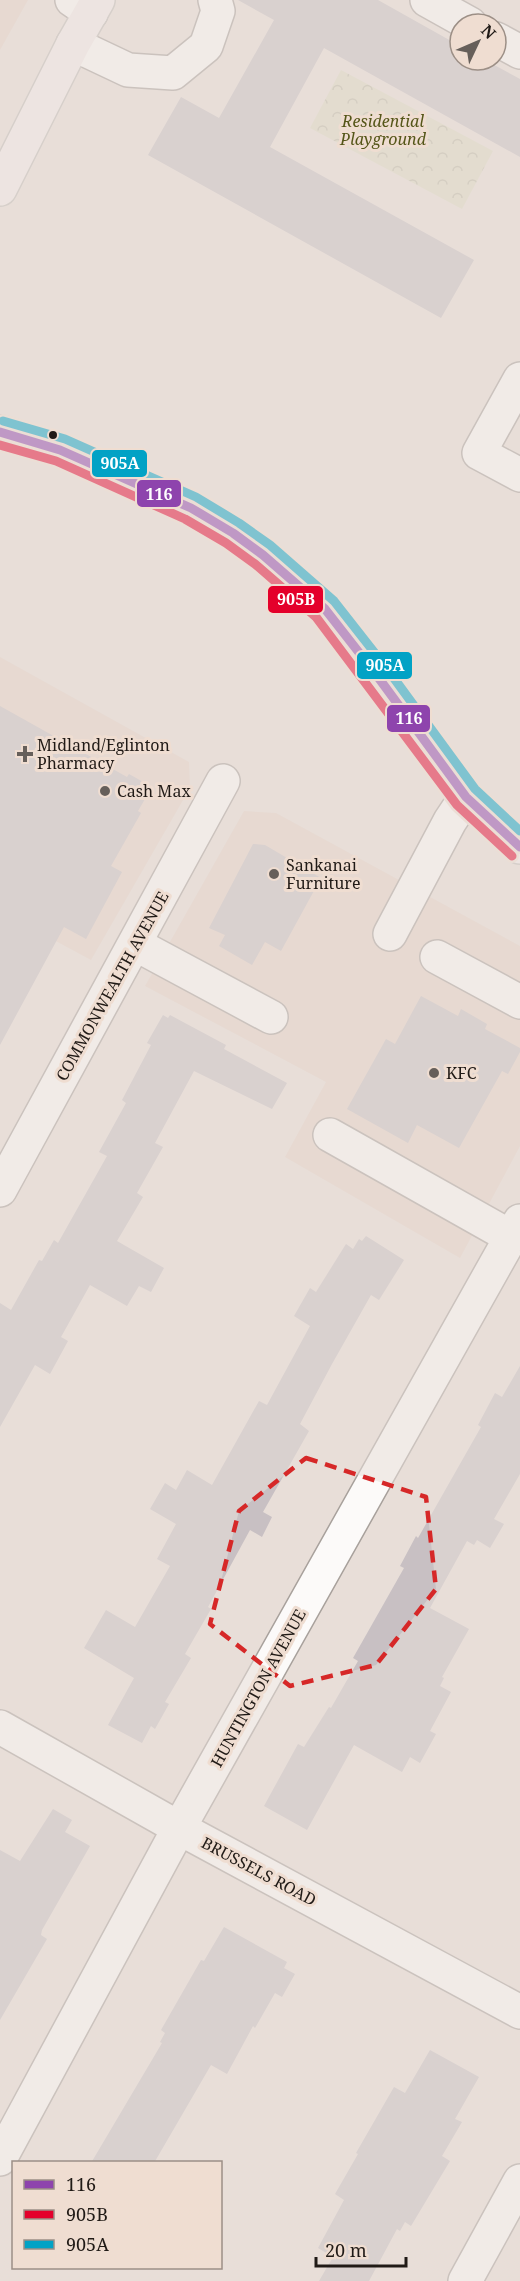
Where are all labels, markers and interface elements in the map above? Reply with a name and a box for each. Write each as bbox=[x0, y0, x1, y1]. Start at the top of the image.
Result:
north arrow bbox=[448, 12, 508, 72]
text: N bbox=[476, 19, 501, 44]
park label: Residential Playground bbox=[339, 110, 427, 150]
unlabelled marker bbox=[47, 429, 59, 441]
line badge: 905A bbox=[91, 449, 148, 478]
text: 905A bbox=[100, 452, 141, 474]
line badge: 116 bbox=[136, 479, 182, 508]
text: 116 bbox=[145, 483, 173, 505]
line badge: 905B bbox=[267, 585, 324, 614]
text: 905B bbox=[277, 588, 315, 610]
line badge: 905A bbox=[356, 651, 413, 680]
text: 905A bbox=[365, 654, 406, 676]
line badge: 116 bbox=[386, 704, 431, 733]
text: 116 bbox=[395, 707, 423, 729]
place label: Midland/Eglinton Pharmacy bbox=[37, 734, 170, 774]
marker: Midland/Eglinton Pharmacy bbox=[18, 747, 32, 761]
place label: Cash Max bbox=[117, 780, 191, 802]
marker: Cash Max bbox=[98, 784, 112, 798]
place label: Sankanai Furniture bbox=[286, 854, 360, 894]
marker: Sankanai Furniture bbox=[267, 867, 281, 881]
street label: COMMONWEALTH AVENUE bbox=[51, 887, 173, 1085]
place label: KFC bbox=[446, 1062, 477, 1084]
marker: KFC bbox=[427, 1066, 441, 1080]
street label: HUNTINGTON AVENUE bbox=[205, 1605, 311, 1771]
street label: BRUSSELS ROAD bbox=[198, 1831, 320, 1911]
legend bbox=[12, 2161, 222, 2269]
text: 116 bbox=[66, 2172, 96, 2196]
text: 905B bbox=[66, 2202, 108, 2226]
scale bar bbox=[316, 2230, 406, 2268]
text: 905A bbox=[66, 2232, 109, 2256]
text: 20 m bbox=[325, 2238, 367, 2262]

